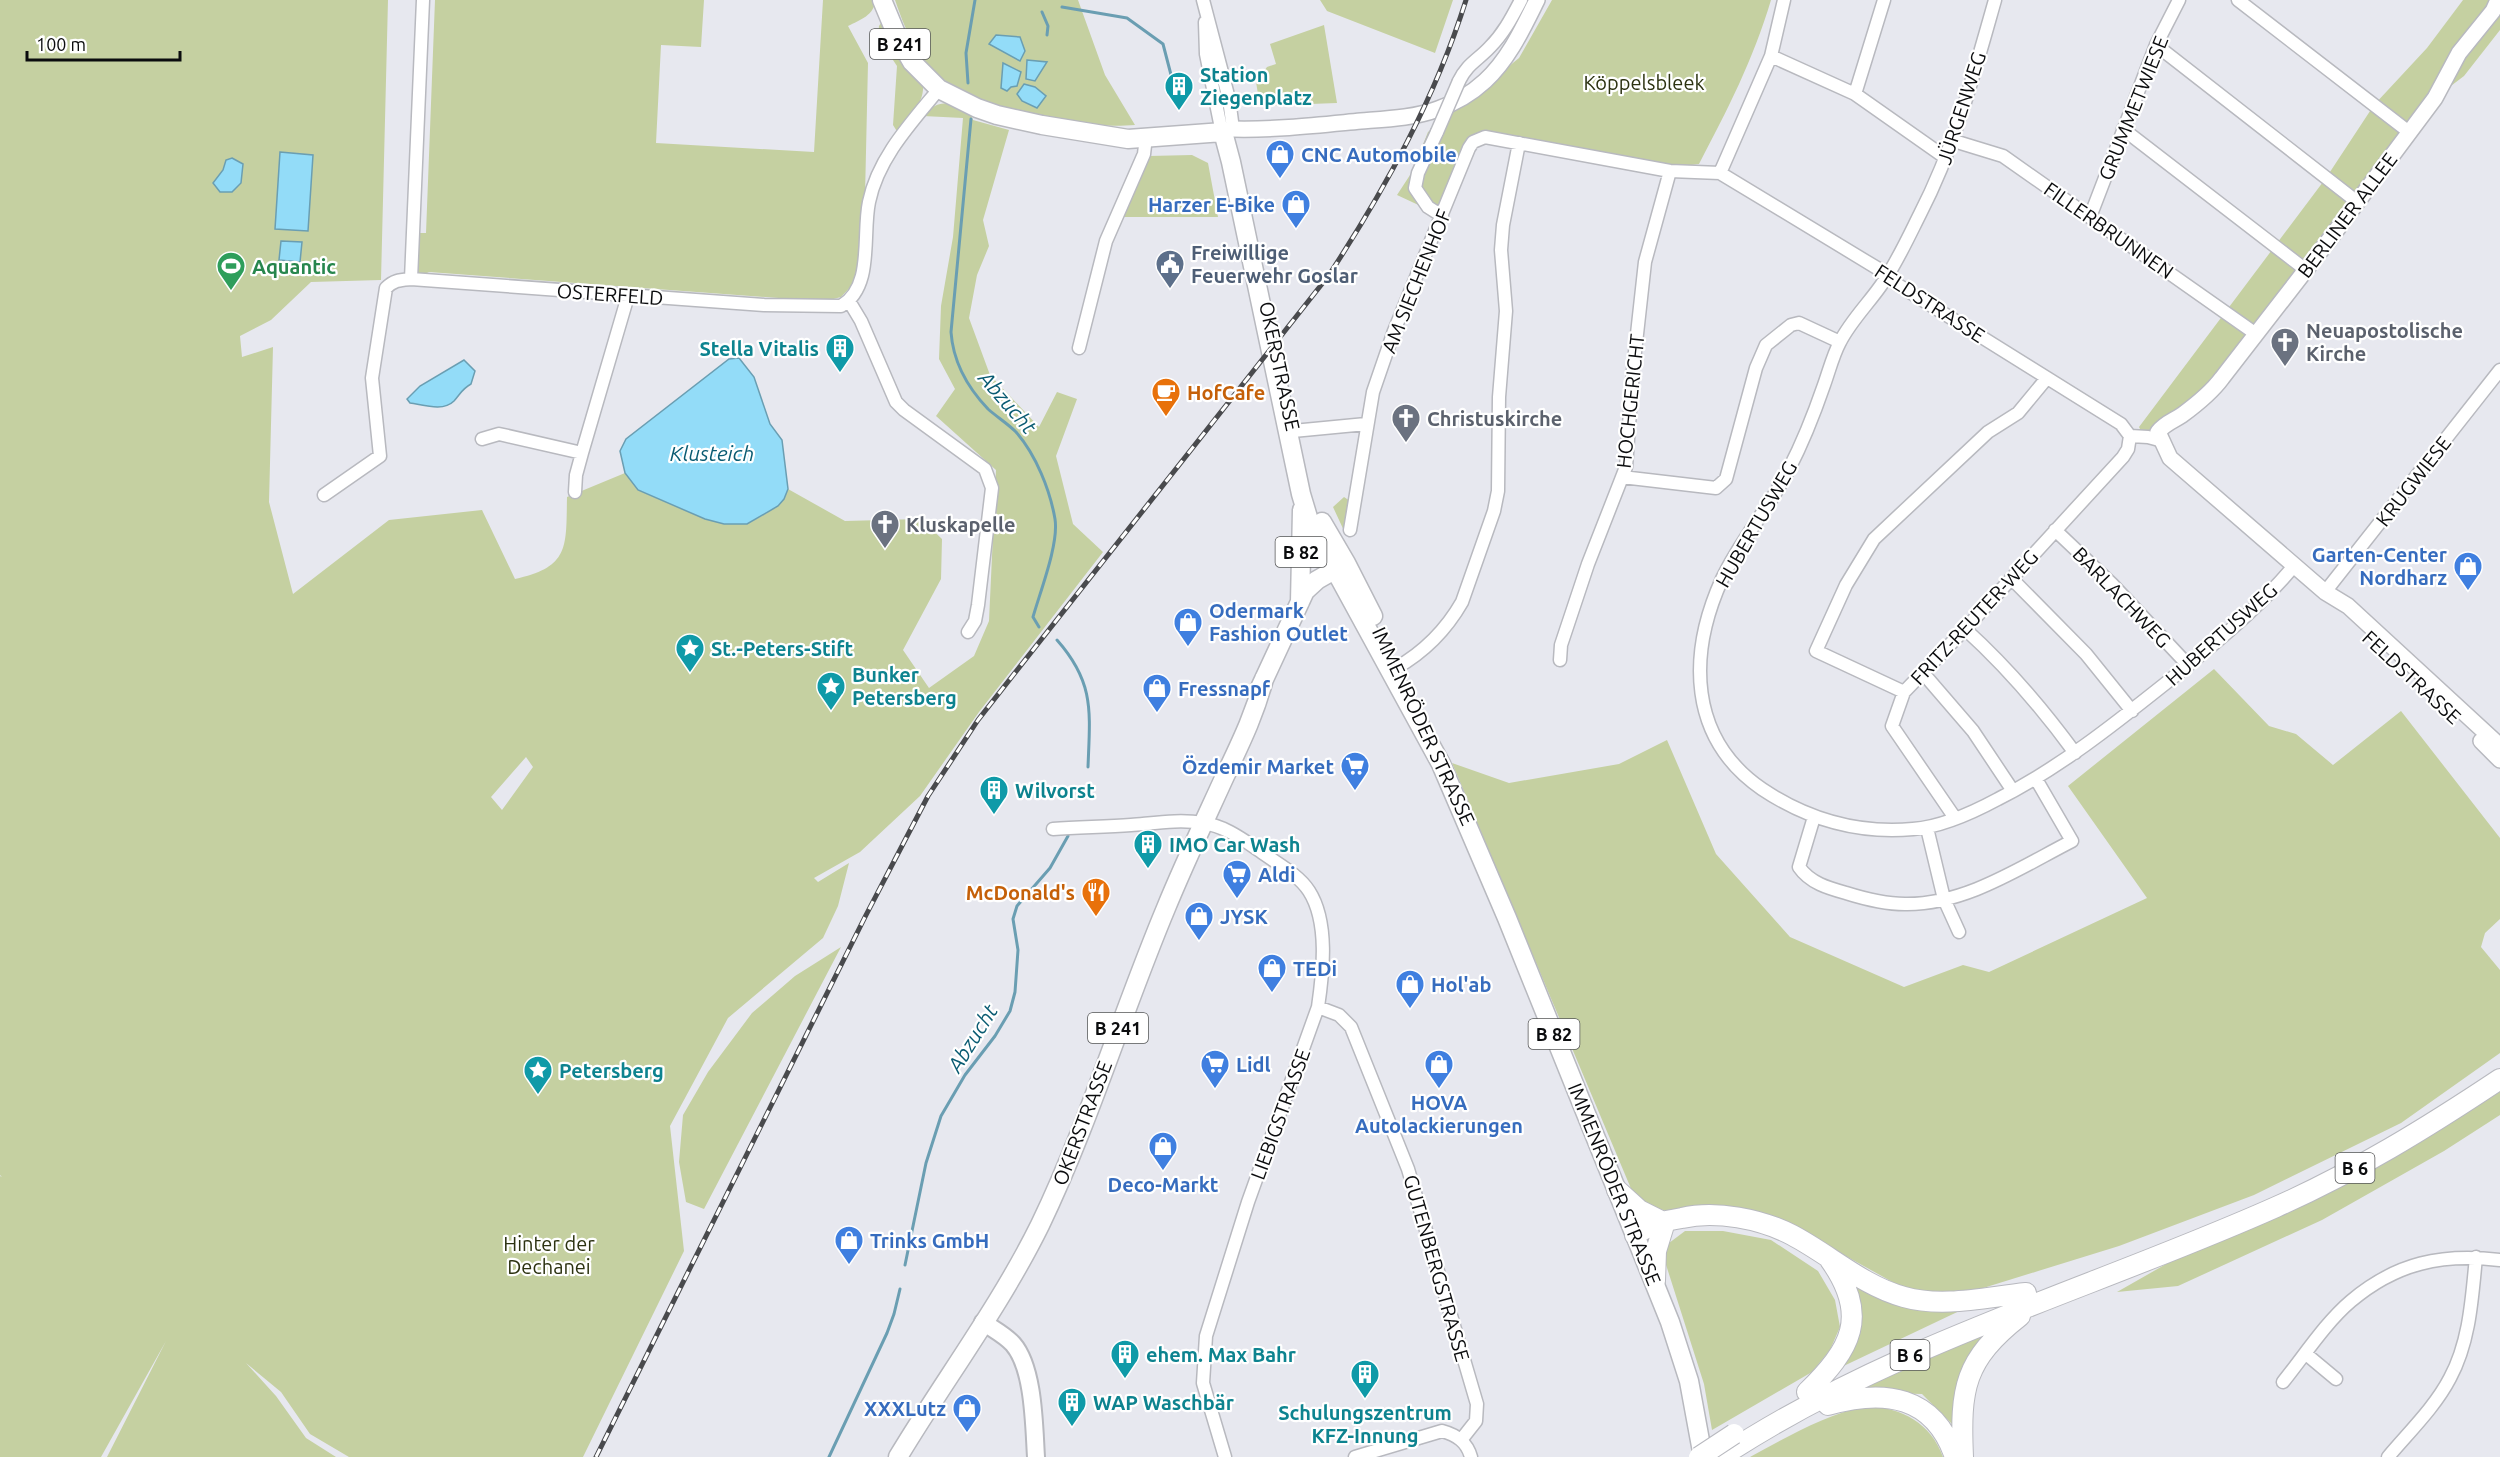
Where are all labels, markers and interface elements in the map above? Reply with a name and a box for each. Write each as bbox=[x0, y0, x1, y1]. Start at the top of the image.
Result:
scale bar bbox=[27, 24, 180, 62]
road number: B 241 bbox=[870, 29, 930, 59]
street label: GRUMMETWIESE bbox=[2094, 33, 2172, 183]
text: 100 m bbox=[36, 34, 86, 54]
street label: JÜRGENWEG bbox=[1932, 49, 1990, 167]
place label: Station Ziegenplatz bbox=[1200, 63, 1312, 109]
building icon: Station Ziegenplatz bbox=[1163, 70, 1195, 112]
park label: Köppelsbleek bbox=[1583, 71, 1705, 94]
shop icon: CNC Automobile bbox=[1264, 138, 1296, 180]
place label: CNC Automobile bbox=[1301, 143, 1457, 166]
street label: BERLINER ALLEE bbox=[2293, 148, 2401, 282]
street label: FILLERBRUNNEN bbox=[2040, 177, 2178, 283]
shop icon: Harzer E-Bike bbox=[1280, 188, 1312, 230]
place label: Harzer E-Bike bbox=[1148, 193, 1275, 216]
street label: AM SIECHENHOF bbox=[1377, 206, 1455, 356]
place label: Freiwillige Feuerwehr Goslar bbox=[1191, 241, 1359, 287]
public building icon: Freiwillige Feuerwehr Goslar bbox=[1154, 248, 1186, 290]
sports icon: Aquantic bbox=[215, 250, 247, 292]
place label: Aquantic bbox=[252, 255, 336, 278]
street label: FELDSTRASSE bbox=[1871, 259, 1989, 347]
street label: OSTERFELD bbox=[556, 279, 664, 309]
street label: OKERSTRASSE bbox=[1255, 299, 1305, 433]
place label: Neuapostolische Kirche bbox=[2306, 319, 2463, 365]
church icon: Neuapostolische Kirche bbox=[2269, 326, 2301, 368]
building icon: Stella Vitalis bbox=[824, 332, 856, 374]
street label: HOCHGERICHT bbox=[1612, 333, 1648, 469]
place label: Stella Vitalis bbox=[699, 337, 819, 360]
water label: Abzucht bbox=[974, 365, 1042, 439]
cafe icon: HofCafe bbox=[1150, 376, 1182, 418]
place label: HofCafe bbox=[1187, 381, 1265, 404]
church icon: Christuskirche bbox=[1390, 402, 1422, 444]
place label: Christuskirche bbox=[1427, 407, 1562, 430]
street label: KRUGWIESE bbox=[2371, 431, 2455, 531]
water label: Klusteich bbox=[670, 441, 754, 465]
street label: HUBERTUSWEG bbox=[1711, 457, 1801, 591]
church icon: Kluskapelle bbox=[869, 508, 901, 550]
place label: Kluskapelle bbox=[906, 513, 1016, 536]
road number: B 82 bbox=[1276, 537, 1326, 567]
street label: BARLACHWEG bbox=[2068, 542, 2176, 652]
place label: Garten-Center Nordharz bbox=[2312, 543, 2448, 589]
street label: FRITZ-REUTER-WEG bbox=[1906, 545, 2042, 689]
shop icon: Garten-Center Nordharz bbox=[2452, 550, 2484, 592]
street label: HUBERTUSWEG bbox=[2161, 578, 2281, 690]
place label: Odermark Fashion Outlet bbox=[1209, 599, 1348, 645]
shop icon: Odermark Fashion Outlet bbox=[1172, 606, 1204, 648]
street label: IMMENRÖDER STRASSE bbox=[1368, 623, 1480, 829]
street label: FELDSTRASSE bbox=[2358, 626, 2466, 728]
place icon: St.-Peters-Stift bbox=[674, 632, 706, 674]
place label: St.-Peters-Stift bbox=[711, 637, 853, 660]
place label: Bunker Petersberg bbox=[852, 663, 957, 709]
place icon: Bunker Petersberg bbox=[815, 670, 847, 712]
shop icon: Fressnapf bbox=[1141, 672, 1173, 714]
place label: Fressnapf bbox=[1178, 677, 1271, 700]
supermarket icon: Özdemir Market bbox=[1339, 750, 1371, 792]
place label: Özdemir Market bbox=[1182, 755, 1334, 778]
building icon: Wilvorst bbox=[978, 774, 1010, 816]
place label: Wilvorst bbox=[1015, 779, 1095, 802]
building icon: IMO Car Wash bbox=[1132, 828, 1164, 870]
place label: IMO Car Wash bbox=[1169, 833, 1300, 856]
supermarket icon: Aldi bbox=[1221, 858, 1253, 900]
place label: Aldi bbox=[1258, 863, 1296, 886]
restaurant icon: McDonald's bbox=[1080, 876, 1112, 918]
place label: McDonald's bbox=[966, 881, 1075, 904]
shop icon: JYSK bbox=[1183, 900, 1215, 942]
place label: JYSK bbox=[1220, 905, 1268, 928]
shop icon: TEDi bbox=[1256, 952, 1288, 994]
place label: TEDi bbox=[1293, 957, 1337, 980]
shop icon: Hol'ab bbox=[1394, 968, 1426, 1010]
place label: Hol'ab bbox=[1431, 973, 1491, 996]
water label: Abzucht bbox=[941, 999, 1002, 1077]
road number: B 241 bbox=[1088, 1013, 1148, 1043]
road number: B 82 bbox=[1528, 1019, 1580, 1049]
street label: LIEBIGSTRASSE bbox=[1246, 1045, 1314, 1183]
supermarket icon: Lidl bbox=[1199, 1048, 1231, 1090]
shop icon: HOVA Autolackierungen bbox=[1423, 1048, 1455, 1090]
place label: Lidl bbox=[1236, 1053, 1271, 1076]
place icon: Petersberg bbox=[522, 1054, 554, 1096]
street label: OKERSTRASSE bbox=[1048, 1057, 1116, 1189]
place label: Petersberg bbox=[559, 1059, 664, 1082]
street label: IMMENRÖDER STRASSE bbox=[1564, 1080, 1666, 1288]
place label: HOVA Autolackierungen bbox=[1355, 1091, 1523, 1137]
shop icon: Deco-Markt bbox=[1147, 1130, 1179, 1172]
road number: B 6 bbox=[2336, 1153, 2374, 1183]
street label: GUTENBERGSTRASSE bbox=[1399, 1172, 1475, 1364]
place label: Deco-Markt bbox=[1108, 1173, 1219, 1196]
shop icon: Trinks GmbH bbox=[833, 1224, 865, 1266]
place label: Trinks GmbH bbox=[870, 1229, 989, 1252]
park label: Hinter der Dechanei bbox=[503, 1232, 595, 1278]
building icon: ehem. Max Bahr bbox=[1109, 1338, 1141, 1380]
road number: B 6 bbox=[1890, 1340, 1930, 1370]
place label: ehem. Max Bahr bbox=[1146, 1343, 1297, 1366]
building icon: Schulungszentrum KFZ-Innung bbox=[1349, 1358, 1381, 1400]
building icon: WAP Waschbär bbox=[1056, 1386, 1088, 1428]
place label: WAP Waschbär bbox=[1093, 1391, 1235, 1414]
shop icon: XXXLutz bbox=[951, 1392, 983, 1434]
place label: XXXLutz bbox=[864, 1397, 946, 1420]
place label: Schulungszentrum KFZ-Innung bbox=[1278, 1401, 1452, 1447]

